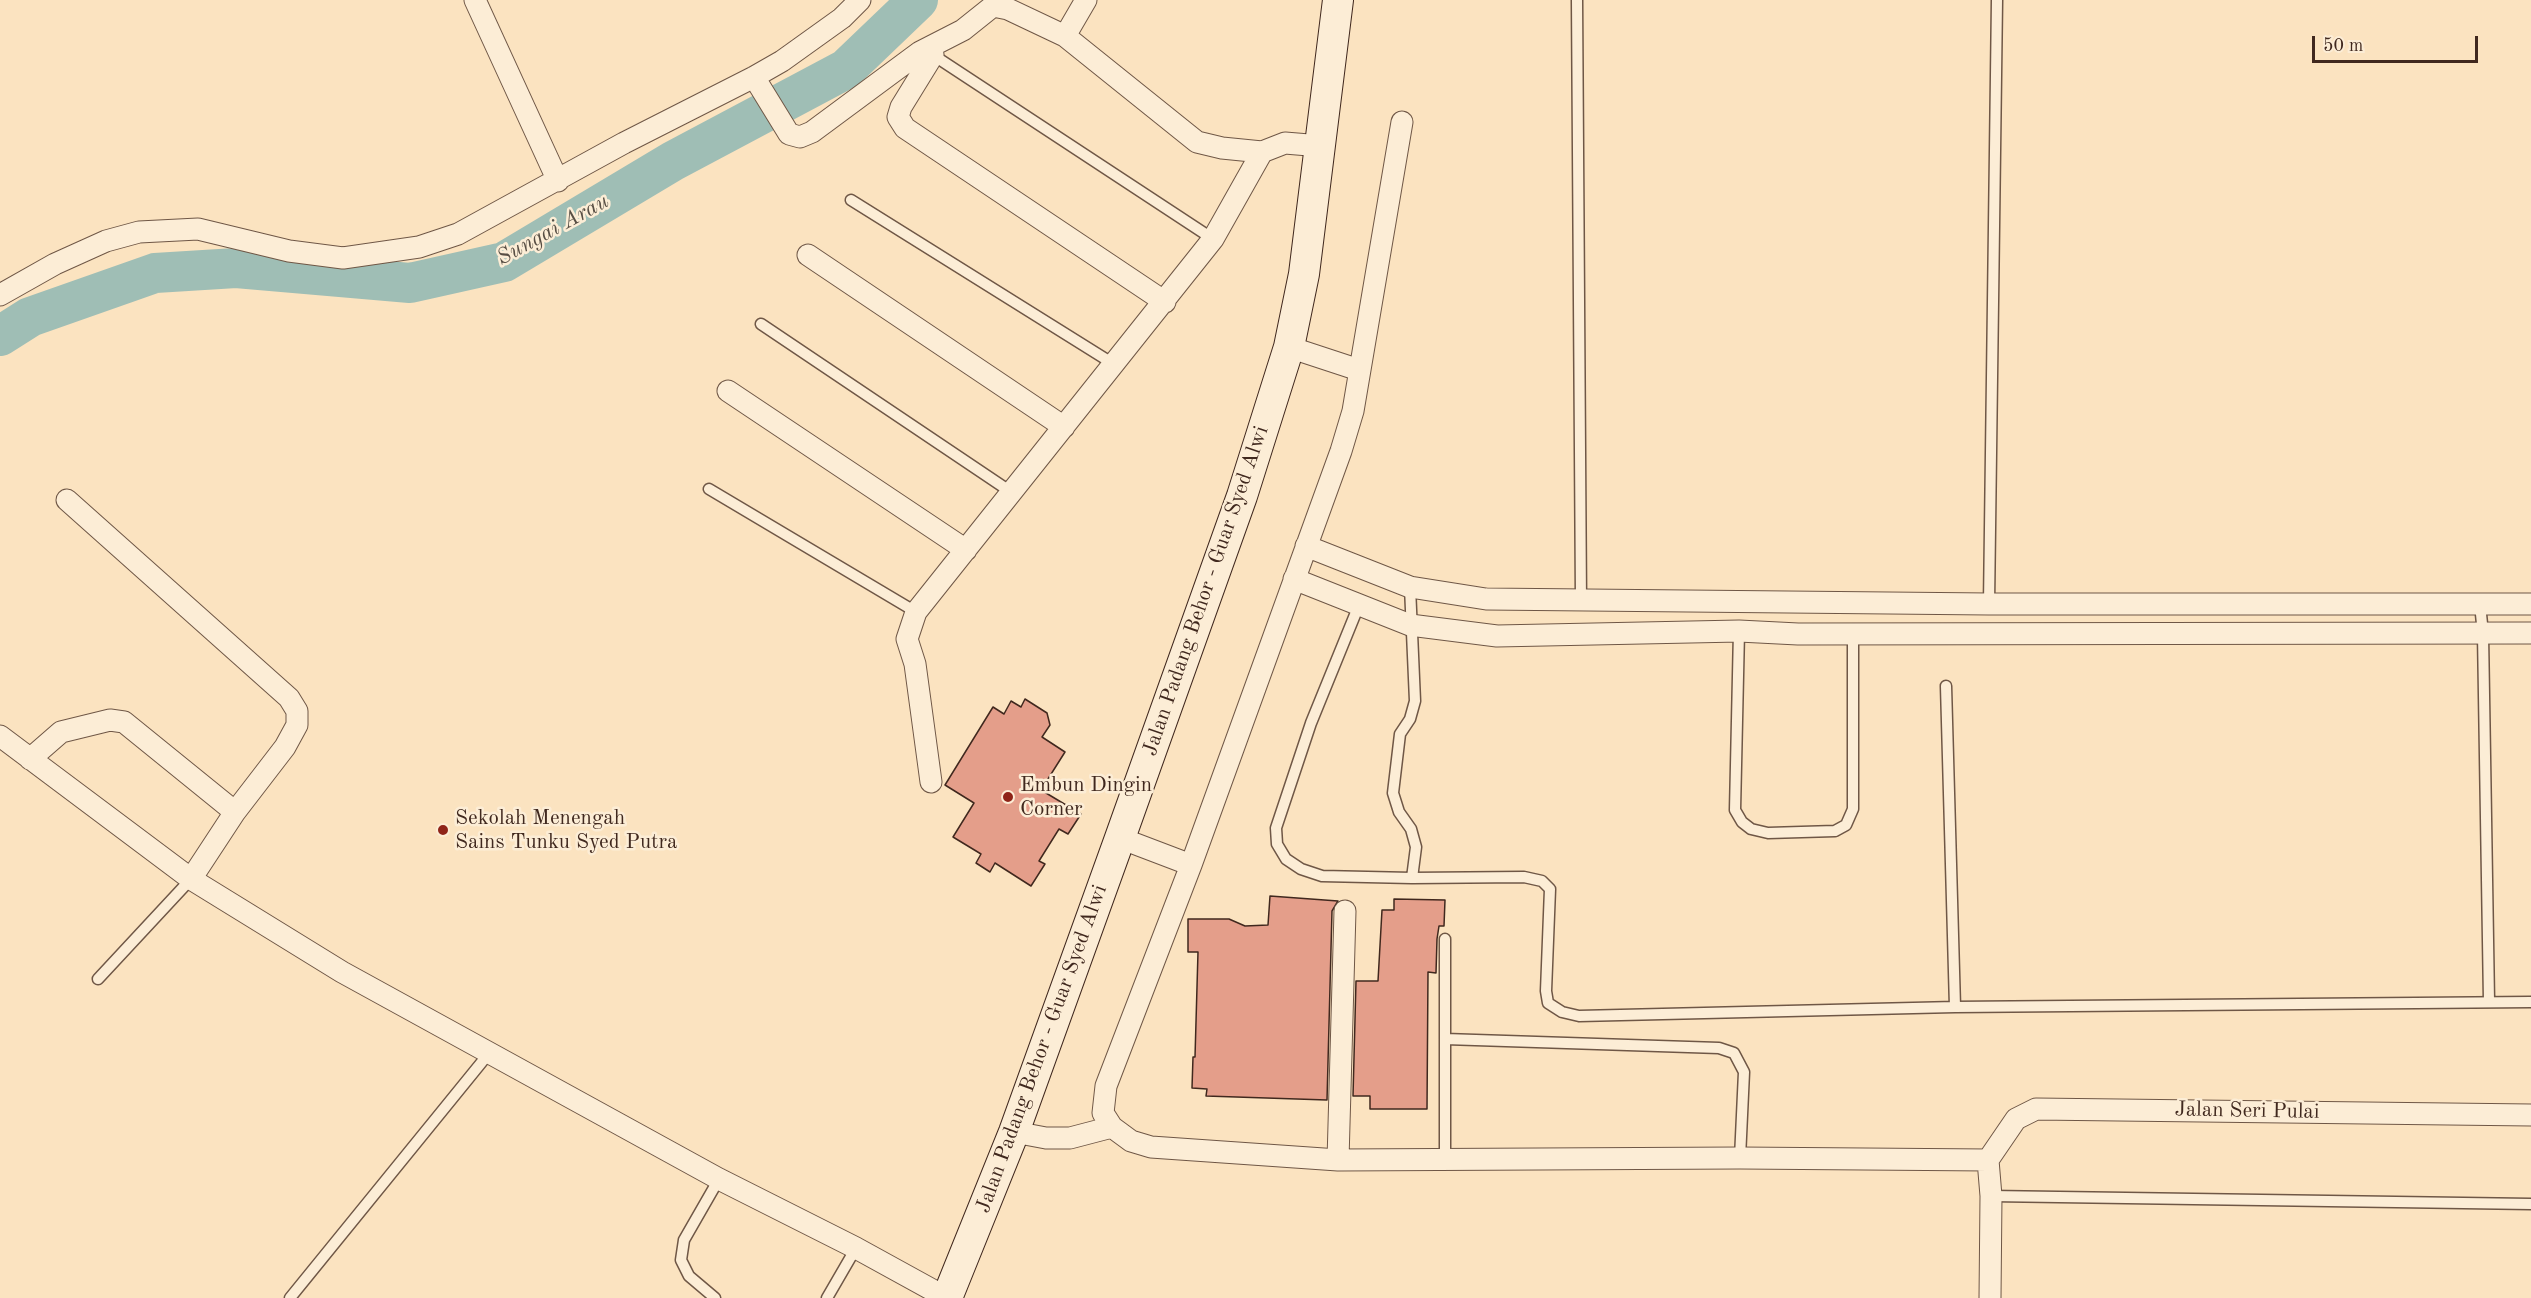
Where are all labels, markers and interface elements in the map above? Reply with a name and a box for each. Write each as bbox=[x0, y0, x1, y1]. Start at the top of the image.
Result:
scale bar bbox=[2315, 24, 2482, 62]
text: 50 m bbox=[2323, 37, 2363, 55]
water label: Sungai Arau bbox=[492, 188, 614, 272]
street label: Jalan Padang Behor - Guar Syed Alwi bbox=[1138, 423, 1274, 759]
place label: Embun Dingin Corner bbox=[1020, 772, 1152, 822]
marker: Embun Dingin Corner bbox=[1001, 790, 1015, 804]
place label: Sekolah Menengah Sains Tunku Syed Putra bbox=[455, 805, 677, 855]
marker: Sekolah Menengah Sains Tunku Syed Putra bbox=[436, 823, 450, 837]
street label: Jalan Padang Behor - Guar Syed Alwi bbox=[971, 882, 1113, 1216]
street label: Jalan Seri Pulai bbox=[2174, 1097, 2320, 1125]

